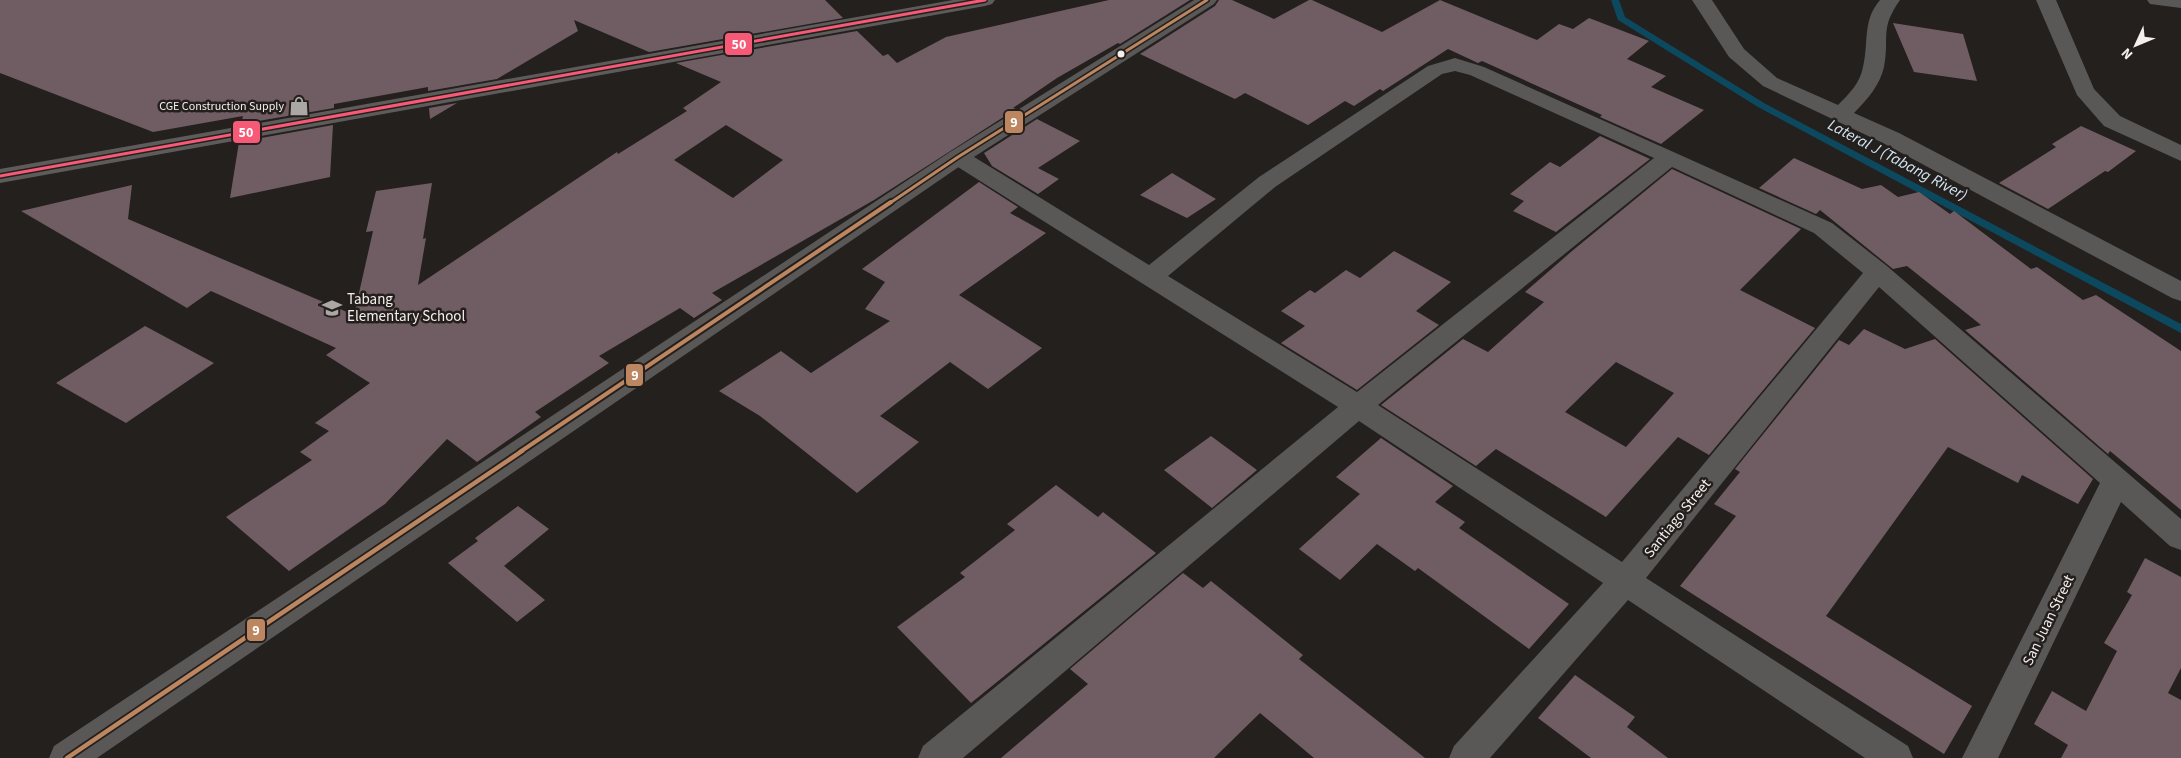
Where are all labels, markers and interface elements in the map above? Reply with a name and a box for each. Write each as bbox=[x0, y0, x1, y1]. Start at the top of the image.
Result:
north arrow bbox=[2111, 20, 2161, 70]
line badge: 50 bbox=[724, 32, 753, 56]
text: 50 bbox=[732, 35, 746, 55]
text: N bbox=[2117, 43, 2138, 64]
unlabelled marker bbox=[1116, 49, 1126, 59]
shop icon: CGE Construction Supply bbox=[288, 95, 310, 117]
place label: CGE Construction Supply bbox=[159, 98, 284, 115]
line badge: 9 bbox=[1004, 110, 1024, 134]
text: 9 bbox=[1010, 113, 1018, 133]
water label: Lateral J (Tabang River) bbox=[1824, 114, 1971, 206]
line badge: 50 bbox=[232, 120, 261, 144]
text: 50 bbox=[239, 123, 253, 143]
place label: Tabang Elementary School bbox=[347, 289, 465, 327]
school or university icon: Tabang Elementary School bbox=[321, 297, 343, 319]
line badge: 9 bbox=[625, 363, 644, 387]
text: 9 bbox=[631, 366, 639, 386]
street label: Santiago Street bbox=[1639, 474, 1716, 562]
street label: San Juan Street bbox=[2017, 571, 2079, 669]
line badge: 9 bbox=[246, 618, 266, 642]
text: 9 bbox=[252, 621, 260, 641]

